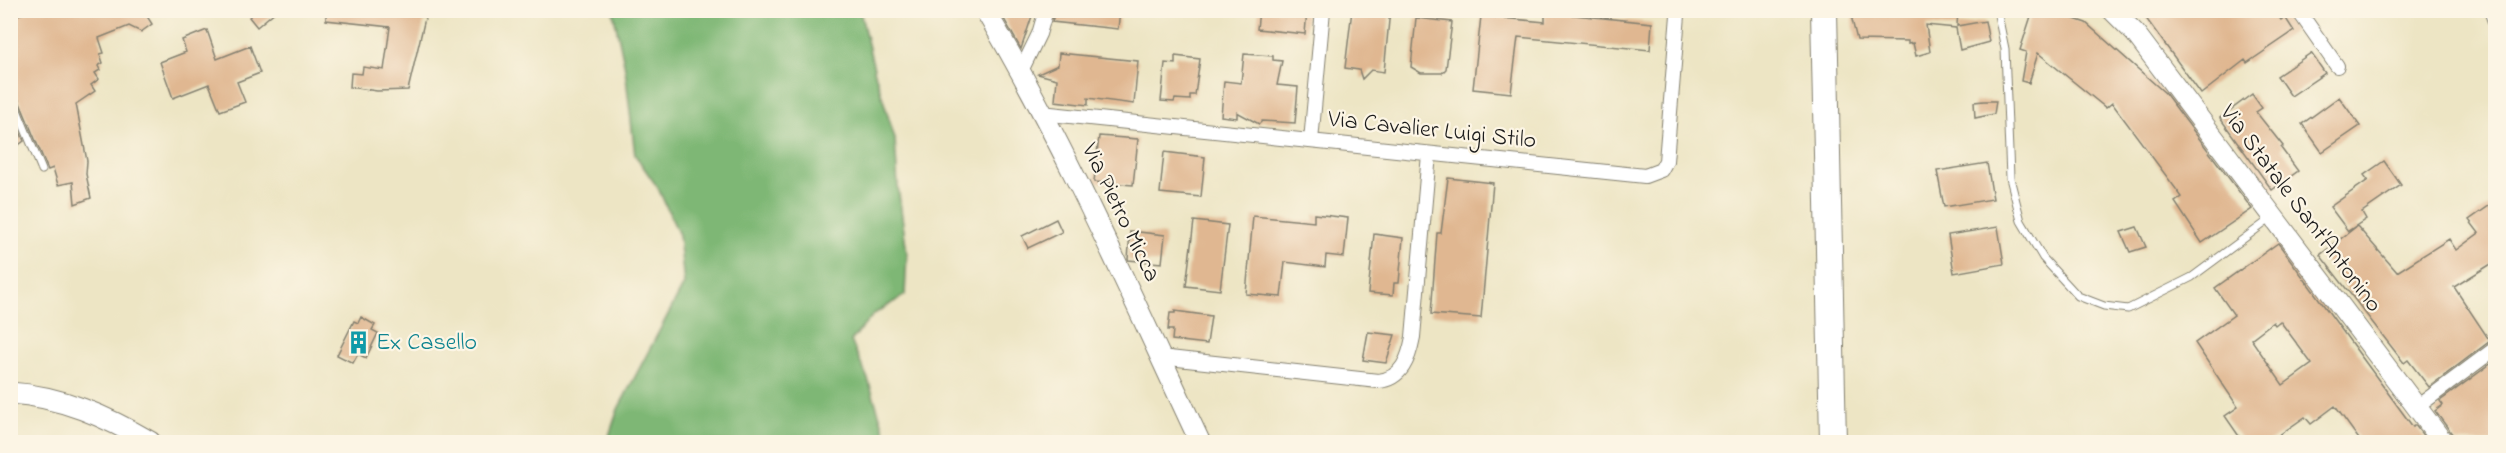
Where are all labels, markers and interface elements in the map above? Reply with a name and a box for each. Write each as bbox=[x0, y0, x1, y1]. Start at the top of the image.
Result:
street label: Via Statale Sant'Antonino bbox=[2209, 97, 2390, 320]
street label: Via Cavalier Luigi Stilo bbox=[1325, 103, 1538, 159]
street label: Via Pietro Micca bbox=[1071, 137, 1169, 288]
place label: Ex Casello bbox=[376, 326, 477, 361]
building icon: Ex Casello bbox=[345, 330, 371, 356]

